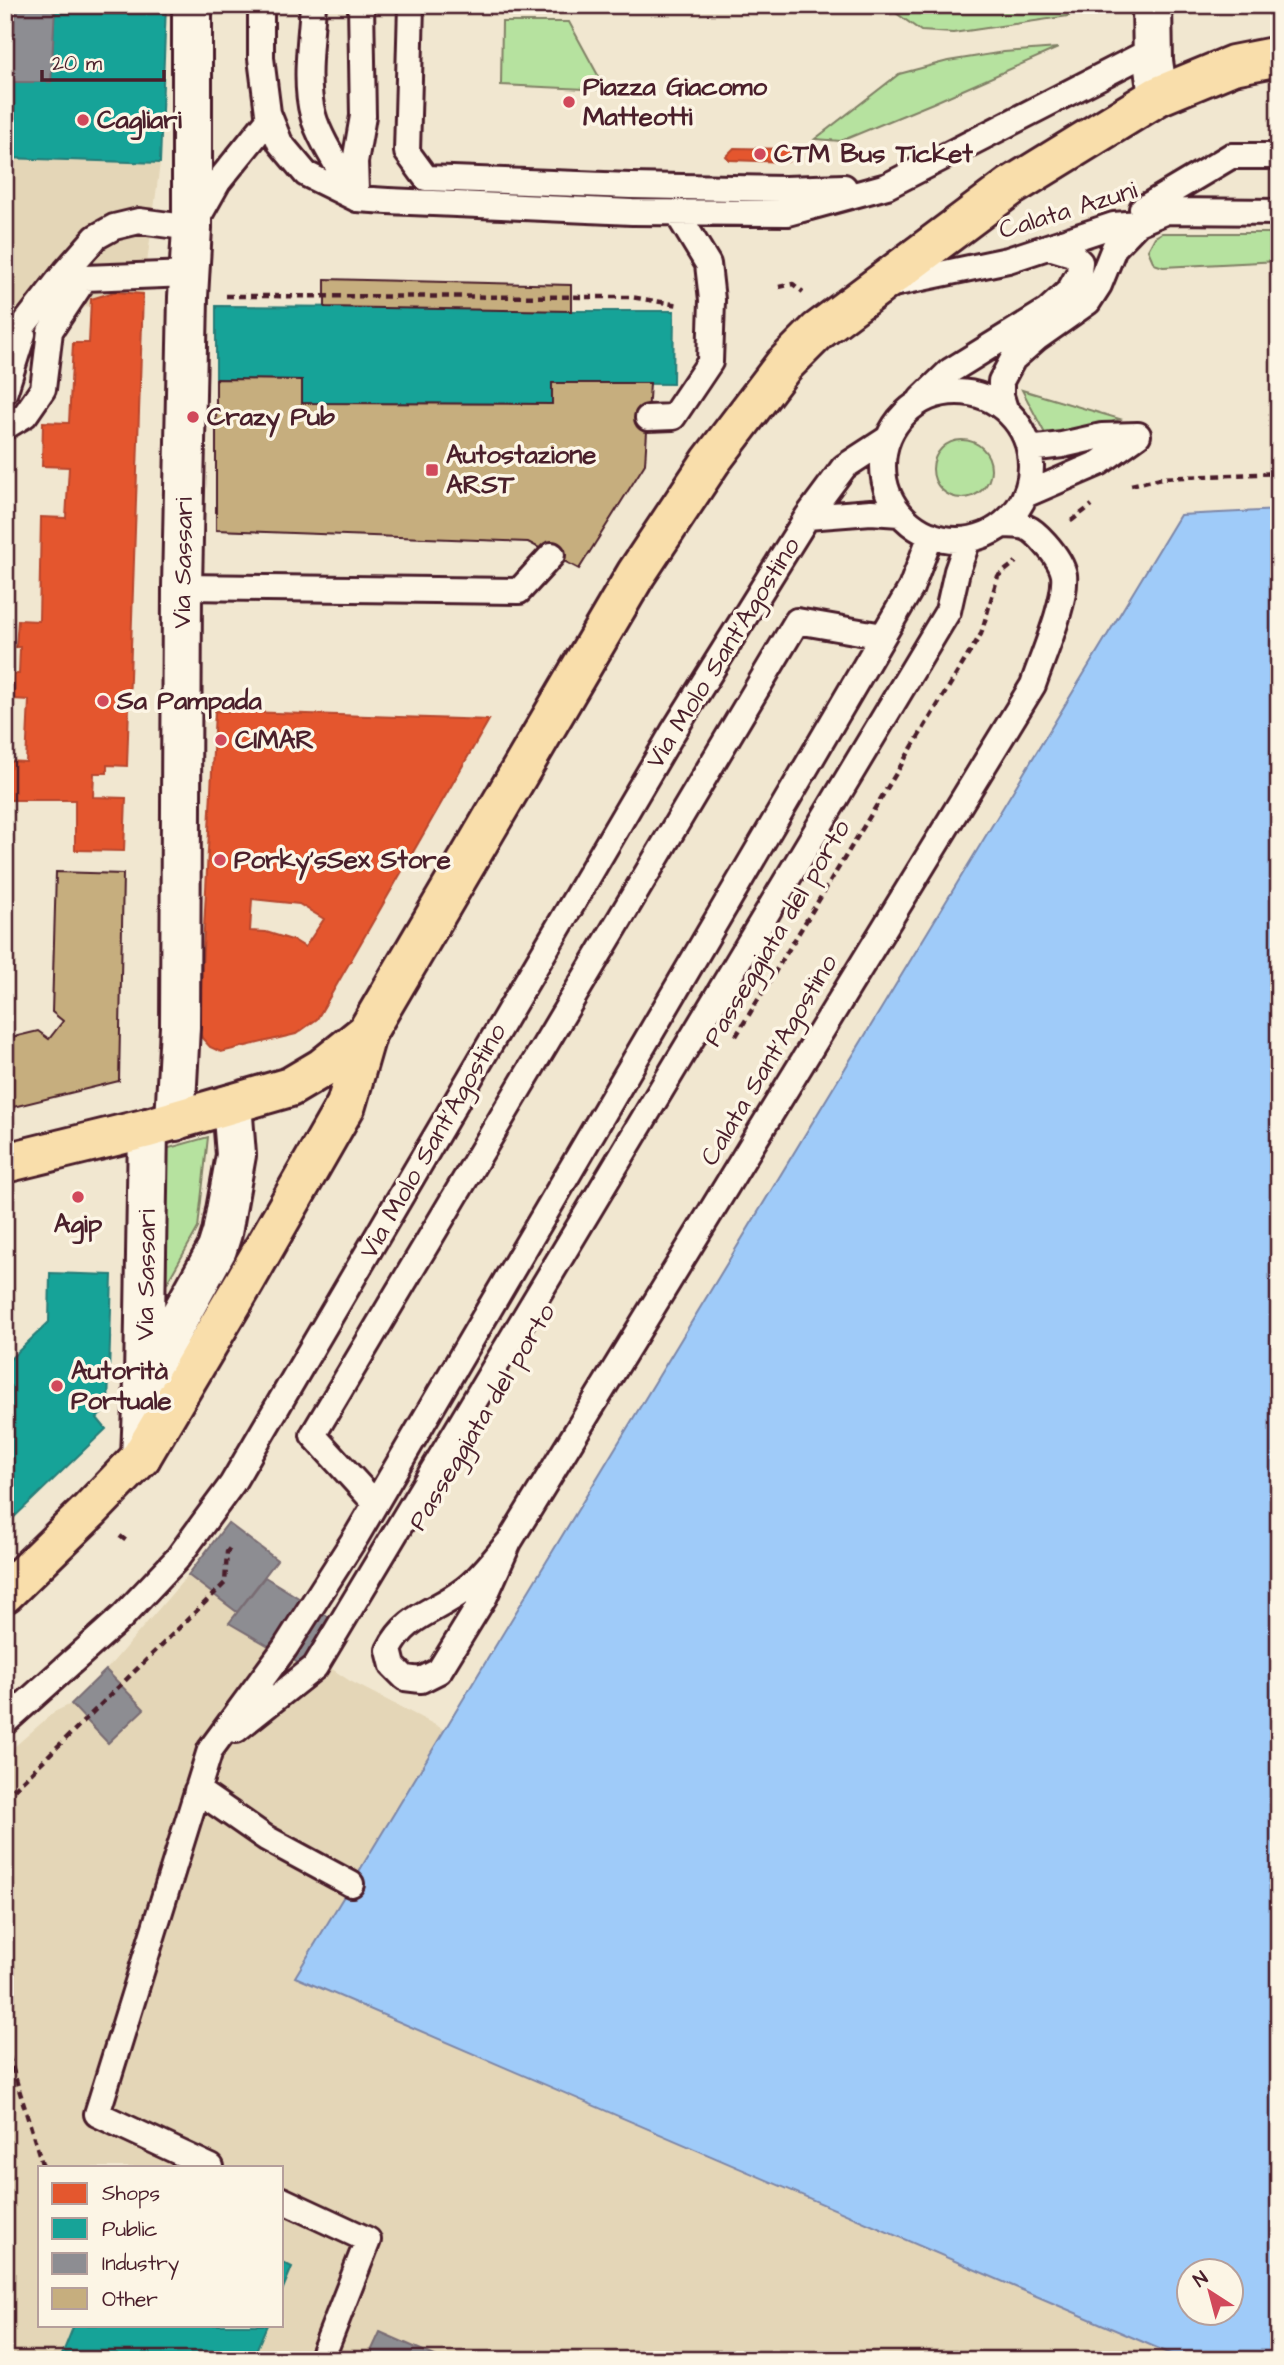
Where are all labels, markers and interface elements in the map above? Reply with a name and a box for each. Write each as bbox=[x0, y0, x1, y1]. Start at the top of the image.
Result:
scale bar bbox=[42, 38, 164, 82]
text: 20 m bbox=[52, 49, 103, 78]
place label: Piazza Giacomo Matteotti bbox=[583, 69, 768, 135]
marker: Piazza Giacomo Matteotti bbox=[561, 94, 577, 110]
place label: Cagliari bbox=[97, 102, 182, 141]
marker: Cagliari bbox=[75, 112, 91, 128]
place label: CTM Bus Ticket bbox=[774, 136, 973, 172]
marker: CTM Bus Ticket bbox=[752, 146, 768, 162]
street label: Calata Azuni bbox=[994, 172, 1142, 248]
place label: Crazy Pub bbox=[207, 399, 335, 438]
marker: Crazy Pub bbox=[185, 409, 201, 425]
place label: Autostazione ARST bbox=[446, 437, 596, 503]
marker: Autostazione ARST bbox=[424, 462, 440, 478]
street label: Via Sassari bbox=[164, 497, 202, 629]
street label: Via Molo Sant'Agostino bbox=[637, 530, 811, 777]
place label: Sa Pampada bbox=[116, 683, 262, 719]
marker: Sa Pampada bbox=[95, 693, 111, 709]
place label: CIMAR bbox=[235, 722, 314, 758]
marker: CIMAR bbox=[213, 732, 229, 748]
street label: Passeggiata del porto bbox=[695, 813, 861, 1054]
place label: Porky'sSex Store bbox=[234, 842, 451, 881]
marker: Porky'sSex Store bbox=[212, 852, 228, 868]
street label: Calata Sant'Agostino bbox=[692, 947, 848, 1173]
street label: Via Molo Sant'Agostino bbox=[351, 1016, 517, 1266]
marker: Agip bbox=[70, 1189, 86, 1205]
place label: Agip bbox=[54, 1206, 103, 1245]
street label: Via Sassari bbox=[127, 1209, 165, 1341]
street label: Passeggiata del porto bbox=[400, 1297, 566, 1538]
place label: Autorità Portuale bbox=[71, 1353, 172, 1419]
marker: Autorità Portuale bbox=[49, 1378, 65, 1394]
legend bbox=[38, 2166, 284, 2326]
text: Shops bbox=[102, 2179, 160, 2209]
text: Public bbox=[102, 2215, 158, 2244]
text: Industry bbox=[102, 2249, 180, 2280]
north arrow bbox=[1176, 2256, 1246, 2326]
text: N bbox=[1188, 2265, 1214, 2294]
text: Other bbox=[102, 2285, 158, 2314]

